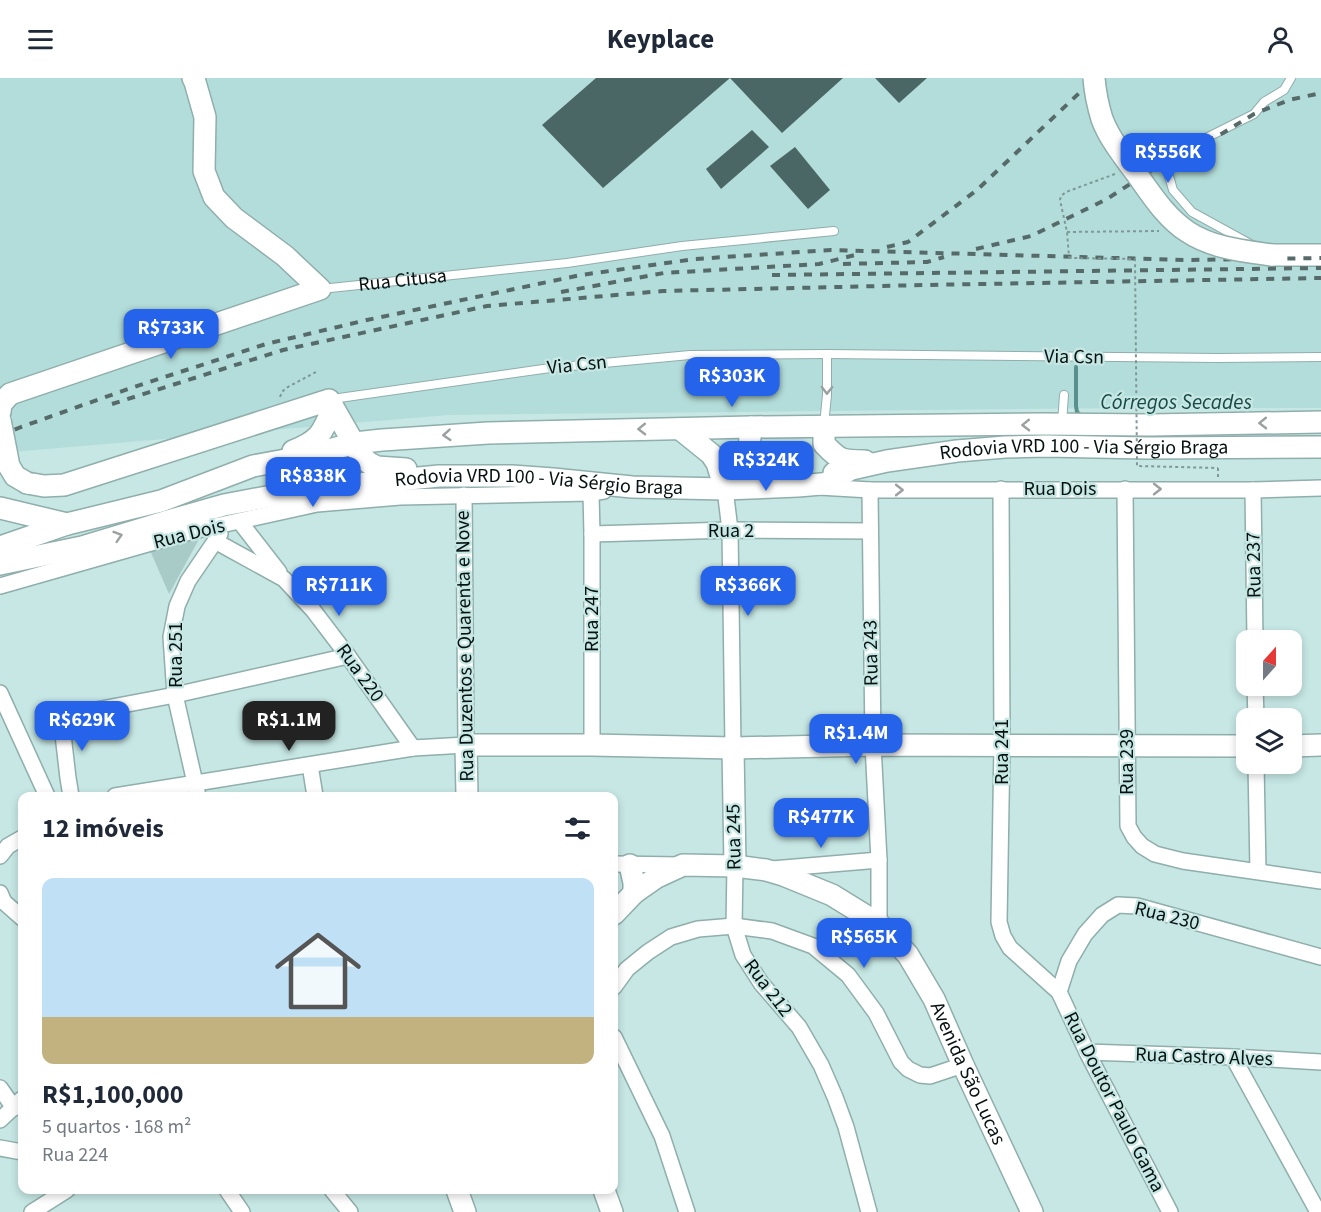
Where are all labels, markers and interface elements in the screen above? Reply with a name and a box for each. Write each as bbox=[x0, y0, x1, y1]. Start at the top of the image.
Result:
text: Keyplace bbox=[607, 20, 714, 59]
icon: menu bbox=[24, 23, 57, 56]
icon: person bbox=[1264, 23, 1297, 56]
pin: R$556K bbox=[1119, 133, 1217, 184]
text: R$556K bbox=[1135, 138, 1201, 166]
street label: Rua Citusa bbox=[357, 262, 448, 299]
pin: R$733K bbox=[122, 309, 220, 360]
text: R$733K bbox=[138, 314, 204, 342]
street label: Via Csn bbox=[1044, 342, 1104, 372]
street label: Via Csn bbox=[546, 348, 608, 382]
pin: R$303K bbox=[683, 357, 781, 408]
text: R$303K bbox=[699, 362, 765, 390]
one-way arrow bbox=[821, 386, 833, 395]
water label: Córregos Secades bbox=[1100, 387, 1252, 417]
one-way arrow bbox=[1258, 417, 1267, 429]
one-way arrow bbox=[1021, 418, 1030, 431]
one-way arrow bbox=[637, 423, 646, 436]
one-way arrow bbox=[442, 429, 451, 442]
street label: Rodovia VRD 100 - Via Sérgio Braga bbox=[938, 432, 1228, 467]
pin: R$324K bbox=[717, 441, 815, 492]
text: R$324K bbox=[733, 446, 799, 474]
pin: R$838K bbox=[264, 457, 362, 508]
text: R$838K bbox=[280, 462, 346, 490]
street label: Rodovia VRD 100 - Via Sérgio Braga bbox=[393, 462, 683, 502]
street label: Rua Dois bbox=[1024, 475, 1096, 503]
one-way arrow bbox=[1152, 483, 1161, 495]
one-way arrow bbox=[894, 484, 903, 496]
street label: Rua Duzentos e Quarenta e Nove bbox=[449, 510, 481, 782]
street label: Rua Dois bbox=[150, 512, 228, 556]
street label: Rua 2 bbox=[708, 517, 754, 545]
one-way arrow bbox=[112, 531, 123, 543]
street label: Rua 237 bbox=[1239, 532, 1269, 598]
pin: R$711K bbox=[290, 566, 388, 617]
pin: R$366K bbox=[699, 566, 797, 617]
text: R$711K bbox=[306, 571, 372, 599]
text: R$366K bbox=[715, 571, 781, 599]
street label: Rua 247 bbox=[578, 586, 606, 652]
street label: Rua 243 bbox=[856, 620, 886, 686]
street label: Rua 251 bbox=[162, 622, 190, 688]
north arrow bbox=[1236, 630, 1302, 696]
map controls bbox=[1236, 630, 1302, 774]
street label: Rua 220 bbox=[329, 638, 391, 708]
pin: R$629K bbox=[33, 701, 131, 752]
pin: R$1.1M bbox=[240, 701, 338, 752]
text: R$629K bbox=[49, 706, 115, 734]
text: R$1.1M bbox=[256, 706, 322, 734]
button: layers bbox=[1236, 708, 1302, 774]
pin: R$1.4M bbox=[807, 714, 905, 765]
text: R$1.4M bbox=[823, 719, 889, 747]
street label: Rua 241 bbox=[988, 719, 1016, 785]
street label: Rua 239 bbox=[1113, 729, 1141, 795]
pin: R$477K bbox=[772, 798, 870, 849]
text: R$477K bbox=[788, 803, 854, 831]
street label: Rua 245 bbox=[719, 804, 749, 870]
text: 12 imóveis bbox=[42, 810, 164, 847]
icon: filters bbox=[561, 812, 594, 845]
street label: Rua 230 bbox=[1132, 894, 1203, 938]
icon: home bbox=[264, 917, 372, 1025]
pin: R$565K bbox=[815, 918, 913, 969]
text: R$565K bbox=[831, 923, 897, 951]
street label: Rua 212 bbox=[737, 953, 799, 1023]
street label: Avenida São Lucas bbox=[923, 997, 1013, 1150]
street label: Rua Doutor Paulo Gama bbox=[1056, 1007, 1172, 1197]
street label: Rua Castro Alves bbox=[1135, 1041, 1273, 1073]
text: R$1,100,000 bbox=[42, 1076, 183, 1113]
text: 5 quartos · 168 m² bbox=[42, 1113, 191, 1141]
text: Rua 224 bbox=[42, 1141, 108, 1169]

